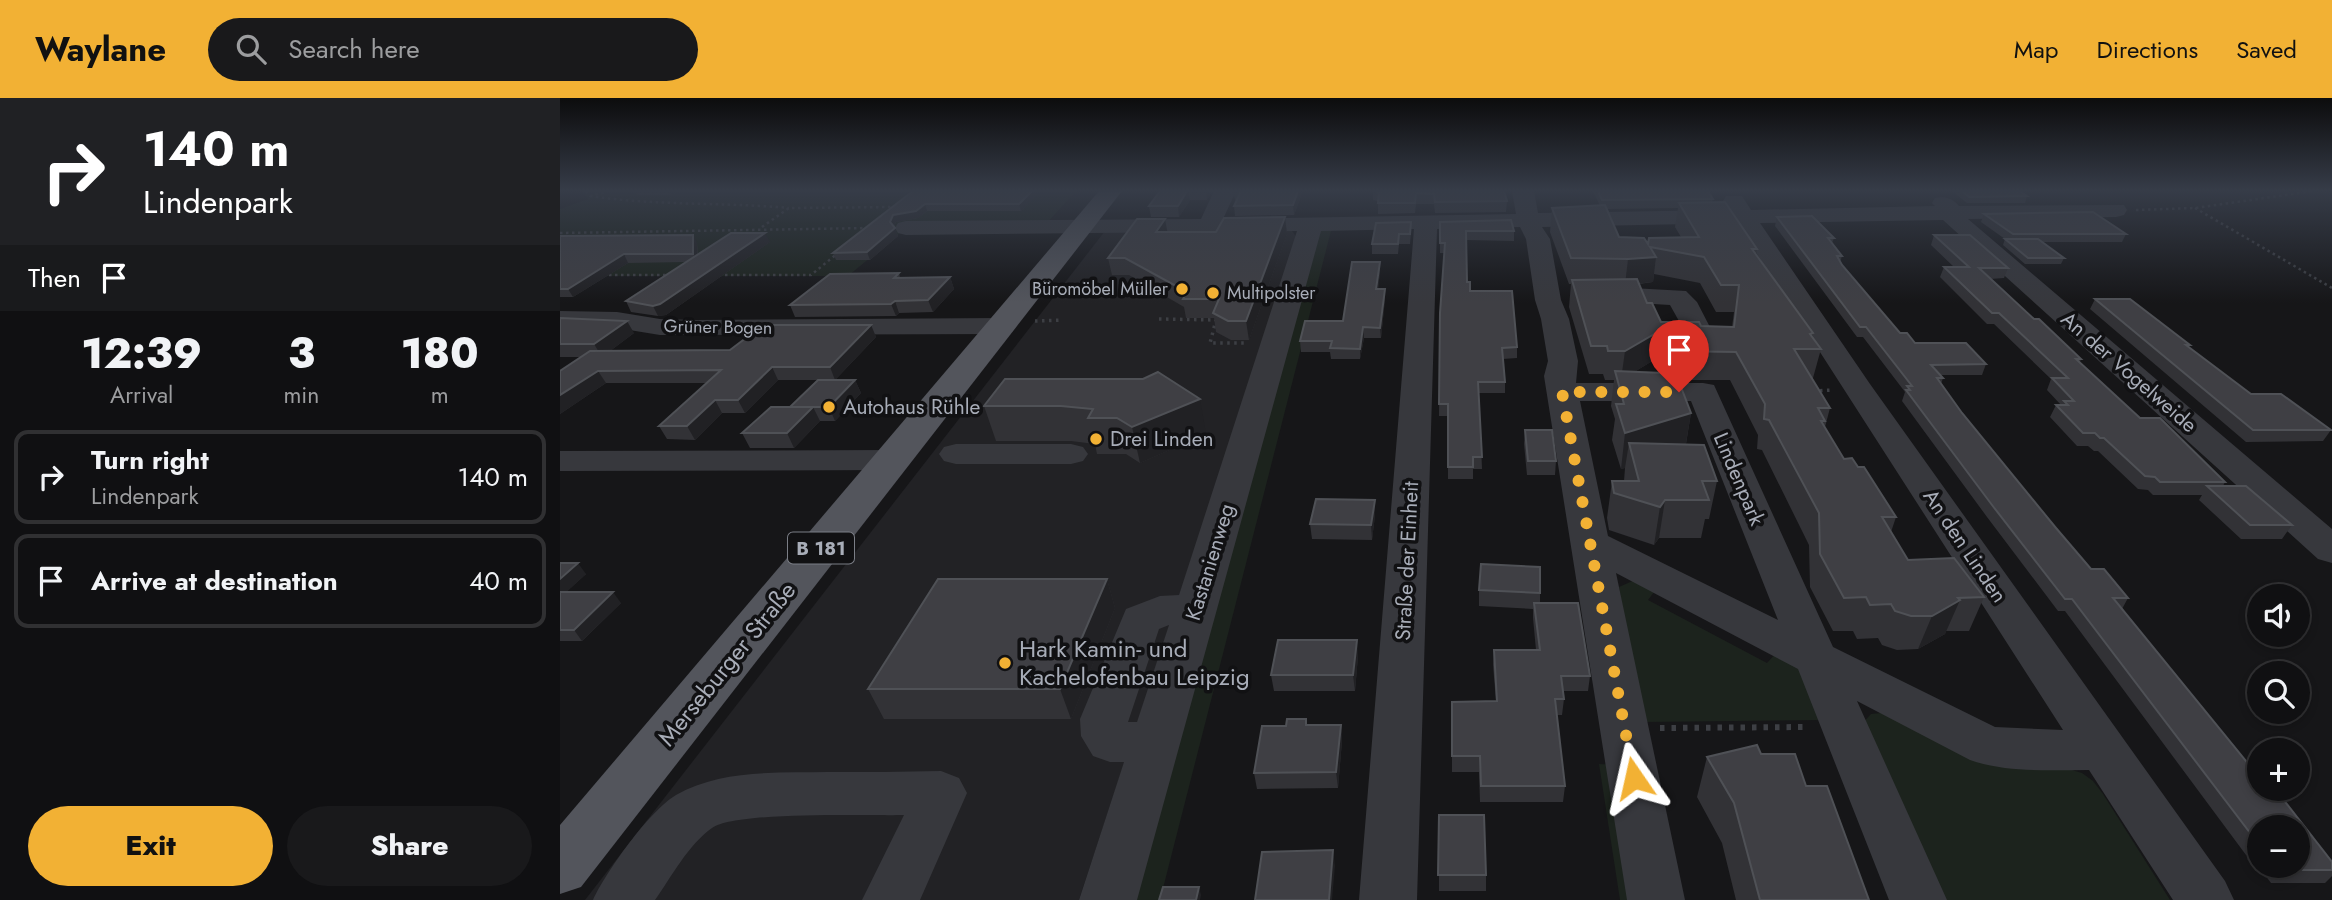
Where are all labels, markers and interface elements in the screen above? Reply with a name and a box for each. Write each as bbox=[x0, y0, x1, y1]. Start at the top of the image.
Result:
search box bbox=[208, 18, 698, 81]
text: Waylane bbox=[35, 26, 166, 73]
icon: search bbox=[232, 30, 270, 68]
text: Search here bbox=[288, 30, 420, 68]
text: Map bbox=[2014, 32, 2059, 67]
text: Directions bbox=[2097, 32, 2198, 67]
text: Saved bbox=[2236, 32, 2297, 67]
text: 140 m bbox=[143, 114, 289, 184]
icon: right bbox=[28, 126, 119, 217]
text: Lindenpark bbox=[143, 179, 293, 225]
text: Then bbox=[28, 259, 81, 297]
icon: arrive bbox=[95, 259, 133, 297]
place label: Büromöbel Müller bbox=[1032, 276, 1169, 302]
place label: Multipolster bbox=[1227, 280, 1316, 306]
marker: Büromöbel Müller bbox=[1174, 281, 1190, 297]
marker: Multipolster bbox=[1205, 285, 1221, 301]
street label: An der Vogelweide bbox=[2054, 304, 2204, 440]
street label: Grüner Bogen bbox=[663, 313, 773, 341]
pin bbox=[1649, 320, 1709, 392]
text: 12:39 bbox=[81, 323, 202, 384]
text: 3 bbox=[288, 323, 315, 384]
text: 180 bbox=[401, 323, 479, 384]
icon: arrive bbox=[1660, 331, 1698, 369]
text: Arrival bbox=[110, 378, 173, 412]
text: min bbox=[283, 378, 319, 412]
text: m bbox=[431, 378, 449, 412]
place label: Autohaus Rühle bbox=[843, 392, 981, 422]
marker: Autohaus Rühle bbox=[821, 399, 837, 415]
place label: Drei Linden bbox=[1110, 424, 1214, 454]
street label: Lindenpark bbox=[1706, 428, 1772, 531]
marker: Drei Linden bbox=[1088, 431, 1104, 447]
text: Turn right bbox=[91, 441, 209, 479]
icon: right bbox=[32, 458, 70, 496]
text: 140 m bbox=[457, 458, 528, 496]
text: Lindenpark bbox=[91, 479, 199, 513]
street label: Straße der Einheit bbox=[1388, 481, 1426, 641]
street label: An den Linden bbox=[1916, 483, 2014, 609]
street label: Kastanienweg bbox=[1178, 500, 1242, 624]
road number: B 181 bbox=[788, 533, 854, 564]
icon: arrive bbox=[32, 562, 70, 600]
text: Arrive at destination bbox=[91, 562, 338, 600]
text: 40 m bbox=[469, 562, 528, 600]
street label: Merseburger Straße bbox=[649, 574, 804, 753]
map controls bbox=[2247, 584, 2310, 878]
button: sound bbox=[2247, 584, 2310, 647]
place label: Hark Kamin- und Kachelofenbau Leipzig bbox=[1019, 631, 1250, 694]
marker: Hark Kamin- und Kachelofenbau Leipzig bbox=[997, 655, 1013, 671]
button: search bbox=[2247, 661, 2310, 724]
button: + bbox=[2247, 738, 2310, 801]
position arrow bbox=[1597, 741, 1671, 815]
button: Exit bbox=[28, 806, 273, 886]
button: Share bbox=[287, 806, 532, 886]
button: − bbox=[2247, 815, 2310, 878]

